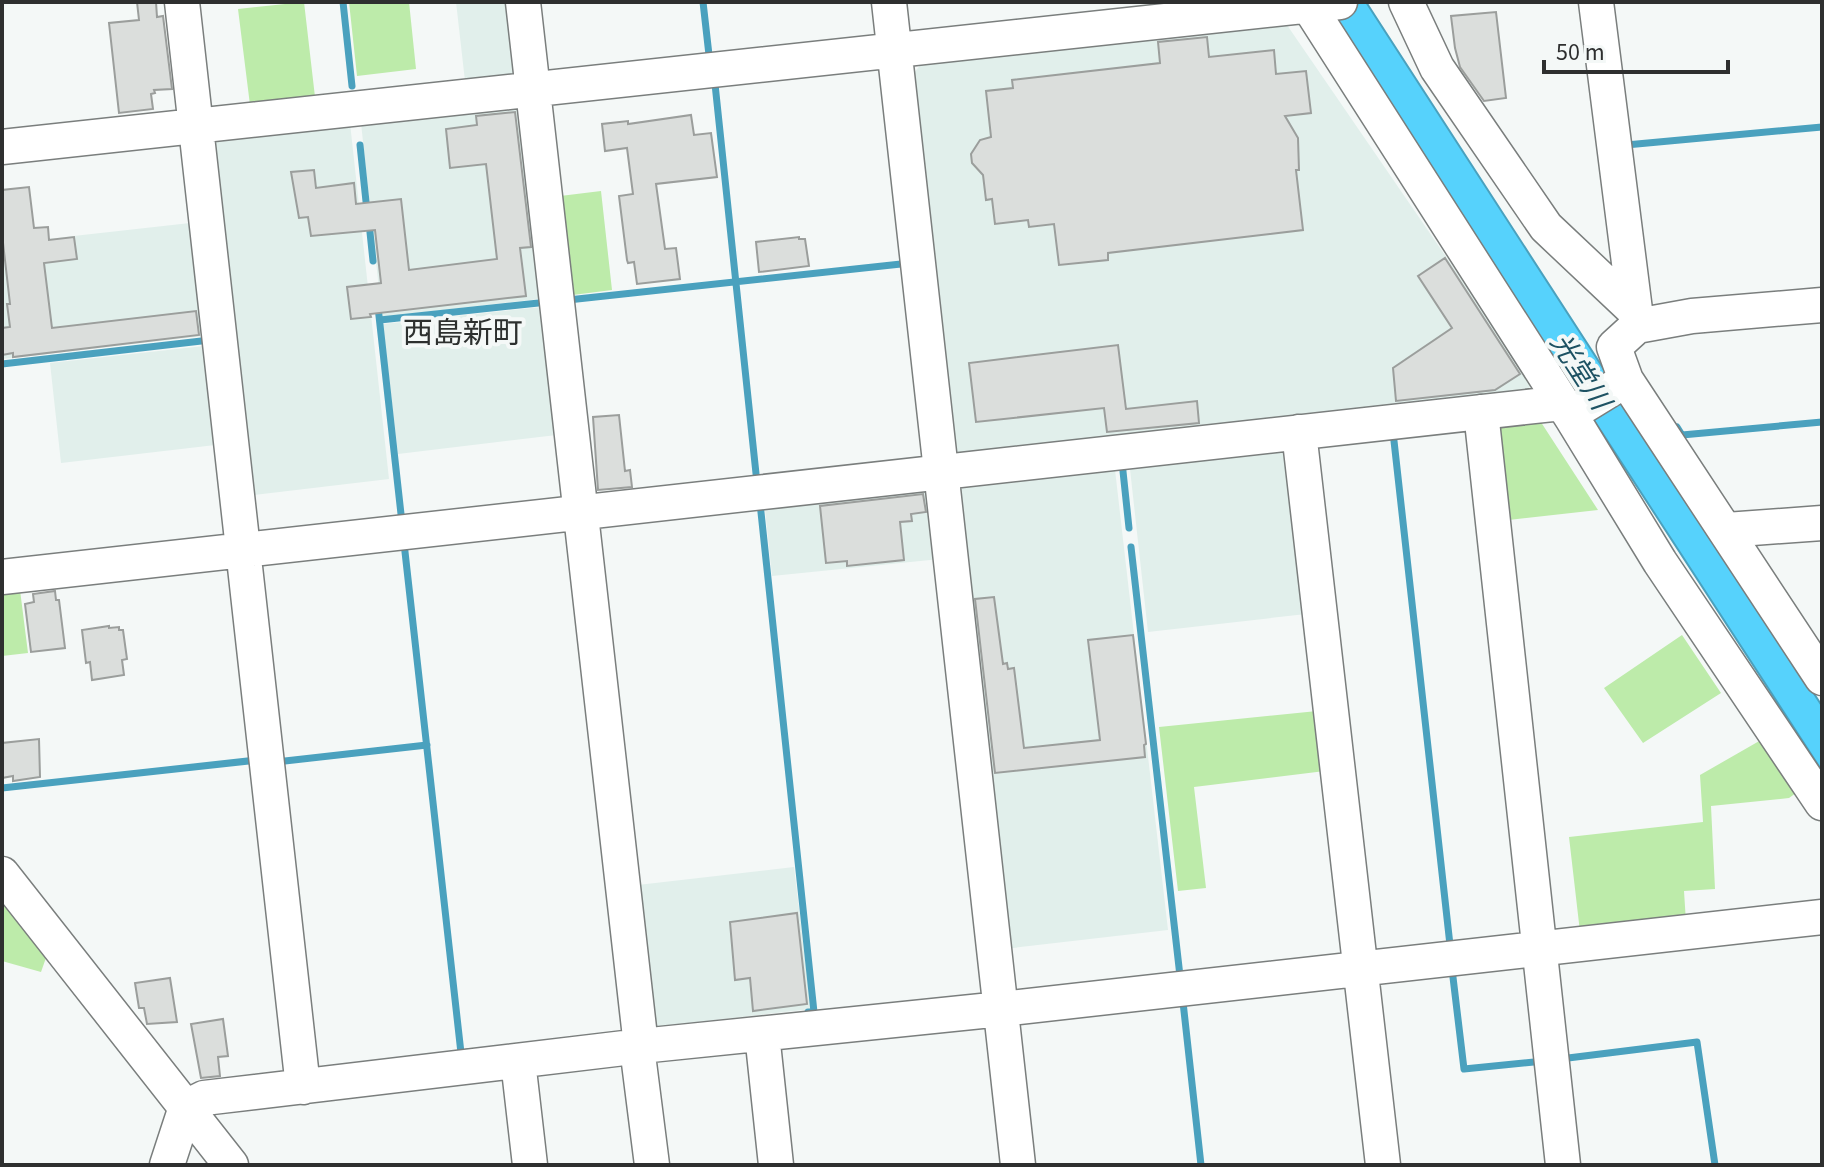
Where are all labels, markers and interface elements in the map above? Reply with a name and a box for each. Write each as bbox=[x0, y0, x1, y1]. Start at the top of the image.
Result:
scale bar bbox=[1544, 24, 1728, 74]
text: 50 m bbox=[1556, 35, 1605, 70]
district label: 西島新町 bbox=[403, 312, 523, 355]
water label: 光堂川 bbox=[1541, 325, 1621, 420]

